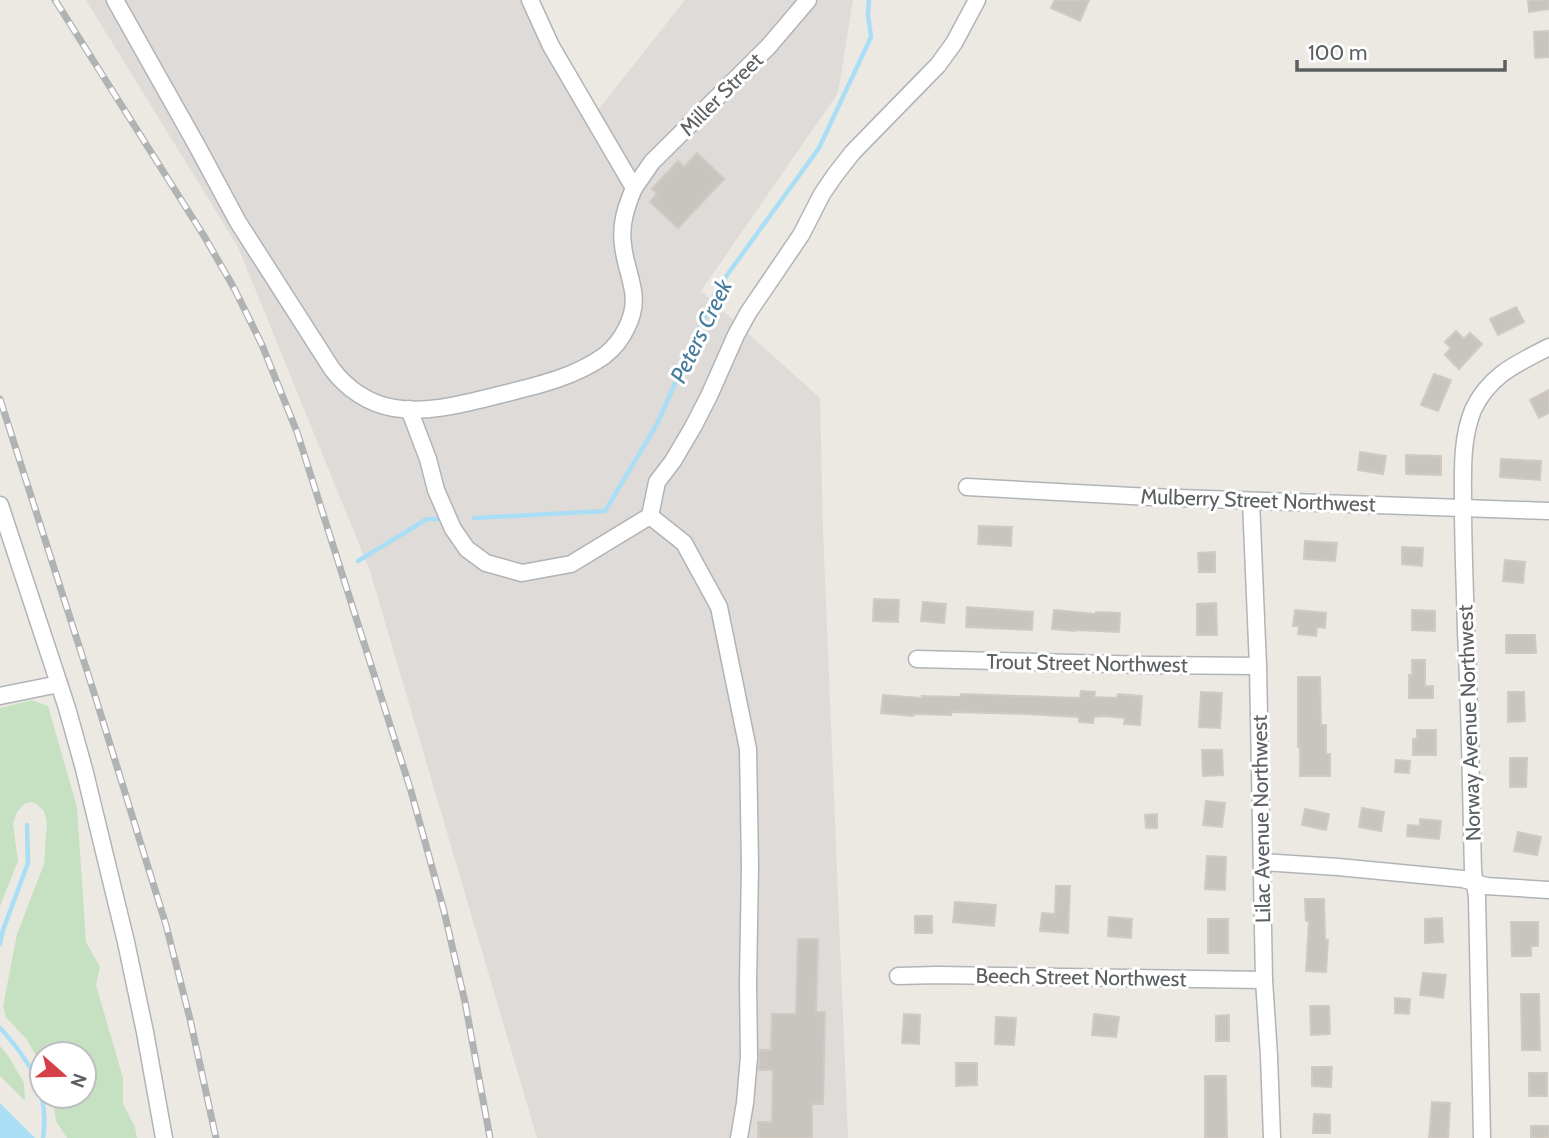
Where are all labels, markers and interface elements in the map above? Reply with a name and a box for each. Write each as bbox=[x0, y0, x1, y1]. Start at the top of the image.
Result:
scale bar bbox=[1297, 28, 1505, 72]
text: 100 m bbox=[1308, 40, 1367, 65]
street label: Miller Street bbox=[674, 47, 768, 141]
water label: Peters Creek bbox=[664, 274, 739, 387]
street label: Mulberry Street Northwest bbox=[1140, 483, 1376, 517]
street label: Norway Avenue Northwest bbox=[1452, 604, 1486, 842]
street label: Trout Street Northwest bbox=[986, 649, 1188, 677]
street label: Lilac Avenue Northwest bbox=[1247, 715, 1275, 923]
street label: Beech Street Northwest bbox=[975, 963, 1187, 991]
north arrow bbox=[28, 1040, 98, 1110]
text: N bbox=[65, 1070, 92, 1091]

